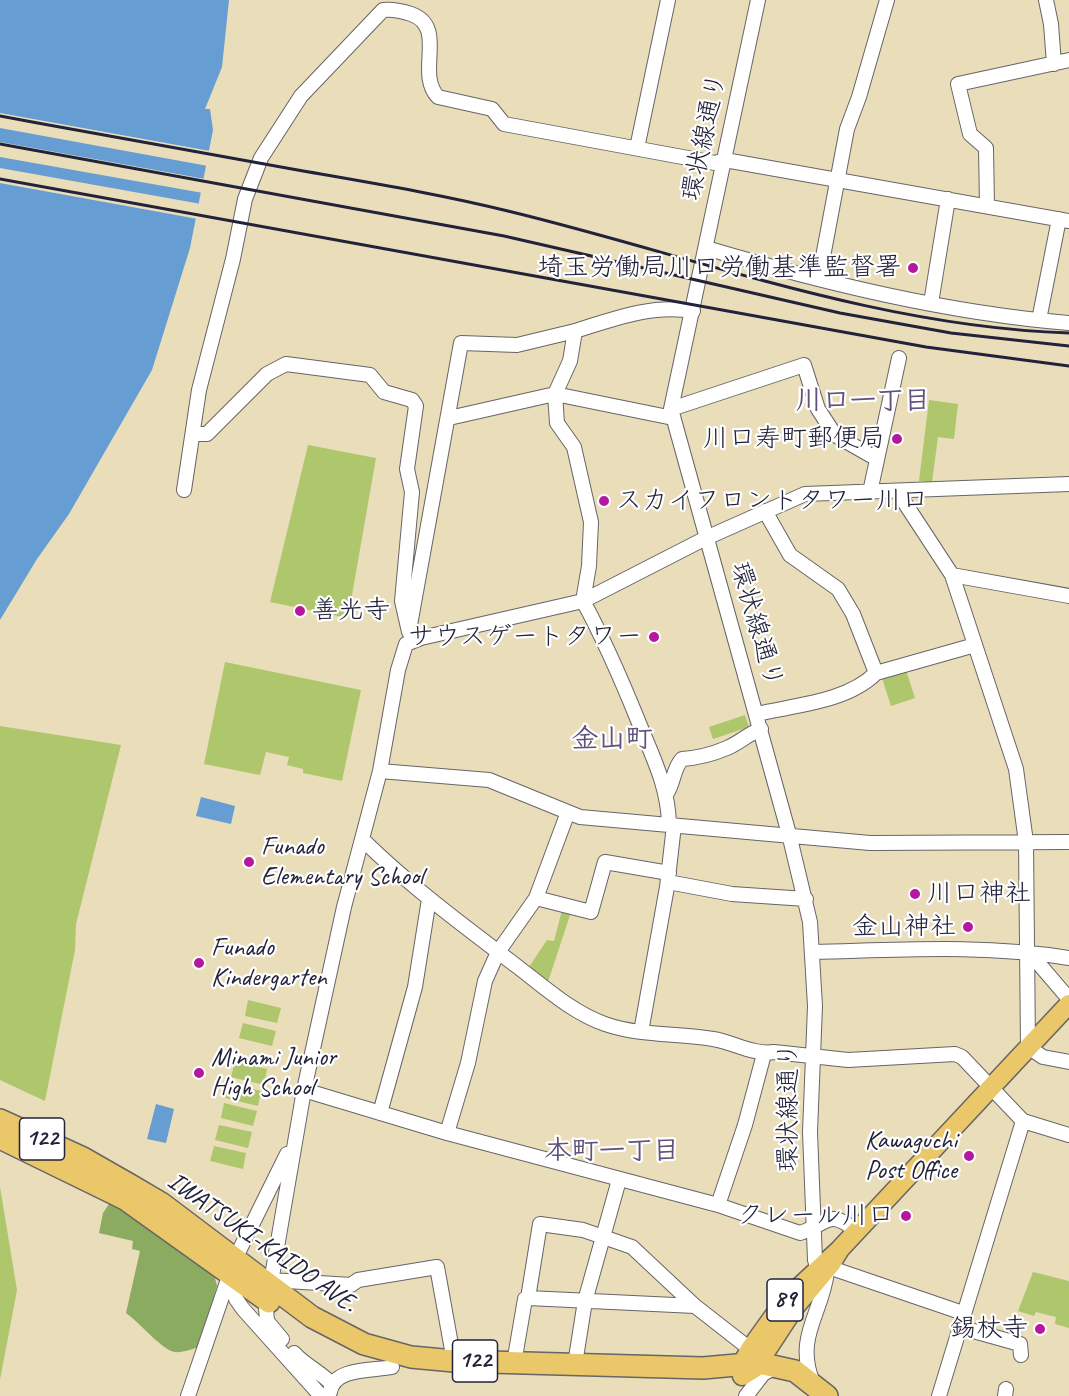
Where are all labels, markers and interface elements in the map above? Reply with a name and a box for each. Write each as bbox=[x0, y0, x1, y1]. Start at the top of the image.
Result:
street label: 環状線通り bbox=[676, 70, 734, 204]
place label: 埼玉労働局川口労働基準監督署 bbox=[537, 252, 901, 284]
marker: 埼玉労働局川口労働基準監督署 bbox=[906, 261, 920, 275]
district label: 川口一丁目 bbox=[796, 386, 930, 418]
place label: 川口寿町郵便局 bbox=[703, 423, 885, 455]
marker: 川口寿町郵便局 bbox=[890, 432, 904, 446]
place label: スカイフロントタワー川口 bbox=[616, 485, 928, 517]
marker: スカイフロントタワー川口 bbox=[597, 494, 611, 508]
street label: 環状線通り bbox=[723, 558, 789, 692]
place label: 善光寺 bbox=[312, 595, 390, 627]
marker: 善光寺 bbox=[293, 604, 307, 618]
place label: サウスゲートタワー bbox=[408, 621, 642, 653]
marker: サウスゲートタワー bbox=[647, 630, 661, 644]
district label: 金山町 bbox=[572, 724, 652, 756]
place label: Funado Elementary School bbox=[261, 831, 423, 892]
marker: Funado Elementary School bbox=[242, 855, 256, 869]
place label: 川口神社 bbox=[927, 878, 1031, 910]
marker: 川口神社 bbox=[908, 887, 922, 901]
place label: 金山神社 bbox=[852, 911, 956, 943]
marker: 金山神社 bbox=[961, 920, 975, 934]
place label: Funado Kindergarten bbox=[211, 932, 327, 994]
marker: Funado Kindergarten bbox=[192, 956, 206, 970]
place label: Minami Junior High School bbox=[211, 1042, 336, 1104]
street label: 環状線通り bbox=[773, 1042, 805, 1172]
marker: Minami Junior High School bbox=[192, 1066, 206, 1080]
road number: 122 bbox=[20, 1118, 64, 1160]
place label: Kawaguchi Post Office bbox=[865, 1125, 957, 1186]
district label: 本町一丁目 bbox=[545, 1136, 679, 1168]
marker: Kawaguchi Post Office bbox=[962, 1149, 976, 1163]
street label: IWATSUKI-KAIDO AVE. bbox=[161, 1166, 363, 1320]
place label: クレール川口 bbox=[737, 1200, 894, 1232]
marker: クレール川口 bbox=[899, 1209, 913, 1223]
road number: 89 bbox=[767, 1279, 803, 1321]
place label: 錫杖寺 bbox=[950, 1313, 1028, 1345]
marker: 錫杖寺 bbox=[1033, 1322, 1047, 1336]
road number: 122 bbox=[452, 1340, 498, 1382]

